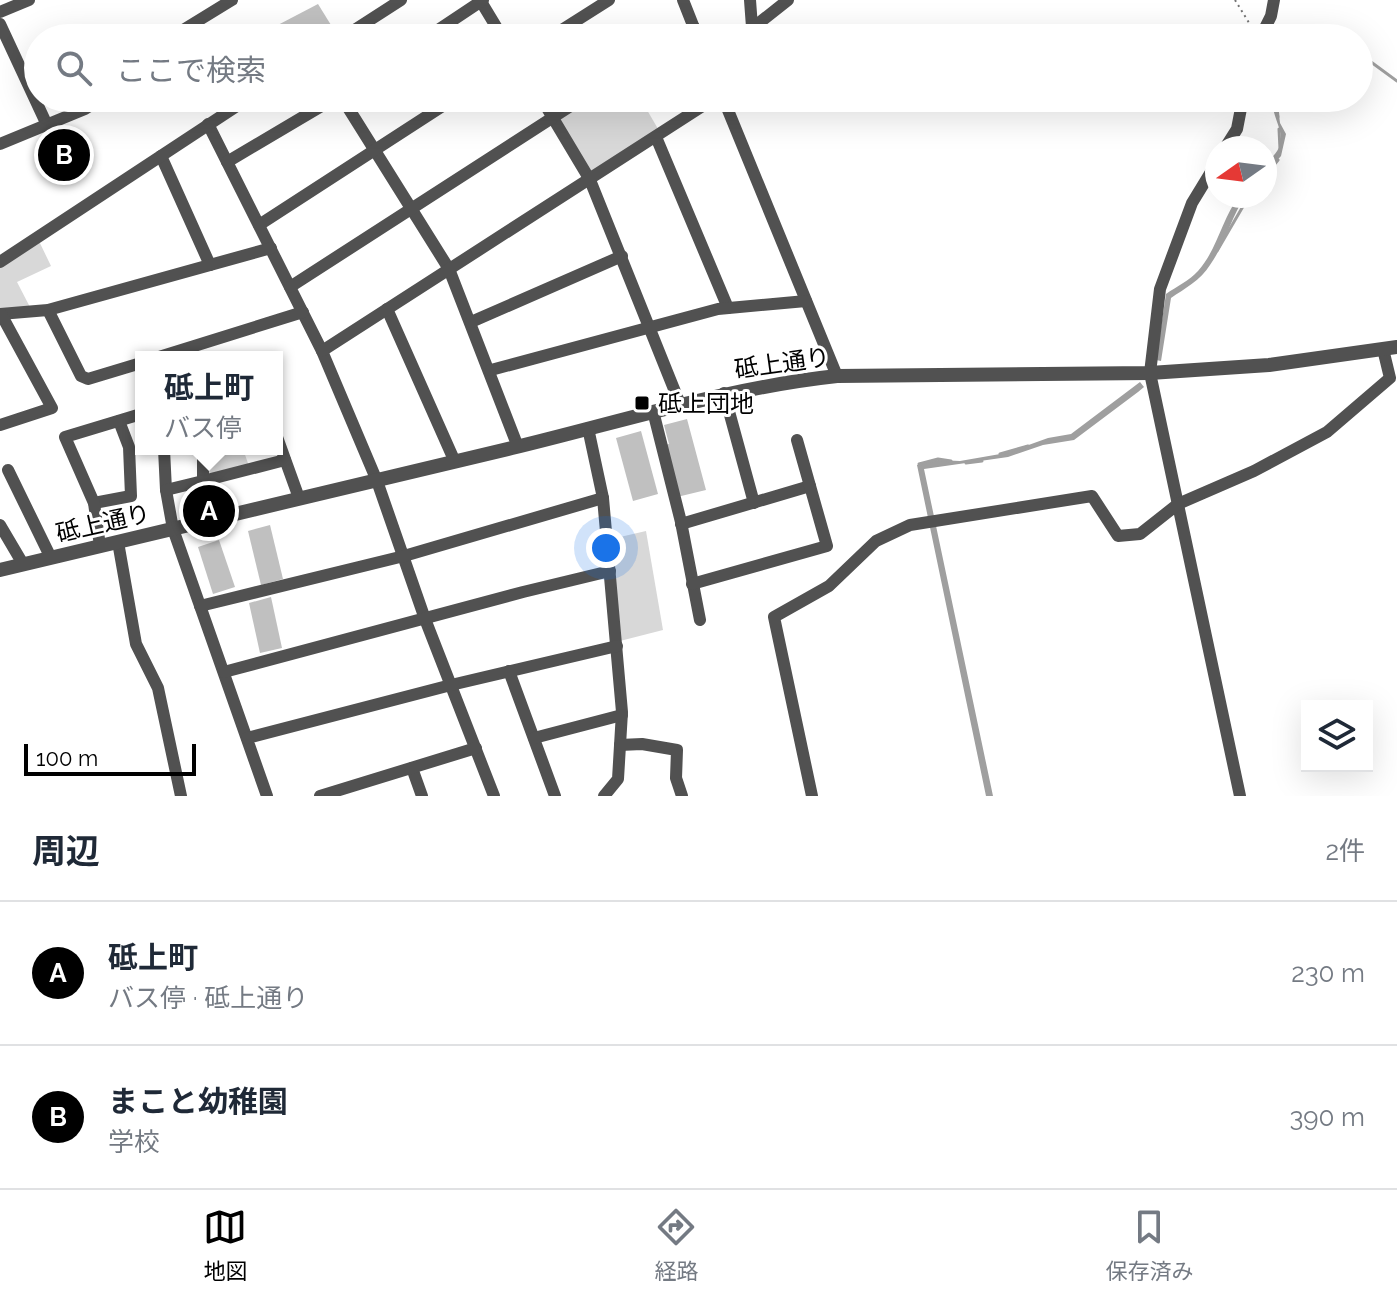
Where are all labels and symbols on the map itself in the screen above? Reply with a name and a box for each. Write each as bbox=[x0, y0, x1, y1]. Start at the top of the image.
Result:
pin: B bbox=[38, 125, 90, 185]
north arrow bbox=[1205, 136, 1277, 208]
street label: 砥上通り bbox=[732, 342, 832, 384]
place label: 砥上団地 bbox=[658, 389, 754, 418]
marker: 砥上団地 bbox=[633, 394, 651, 412]
pin: A bbox=[183, 481, 235, 541]
street label: 砥上通り bbox=[53, 498, 153, 548]
your location bbox=[586, 528, 626, 568]
scale bar bbox=[24, 740, 196, 776]

